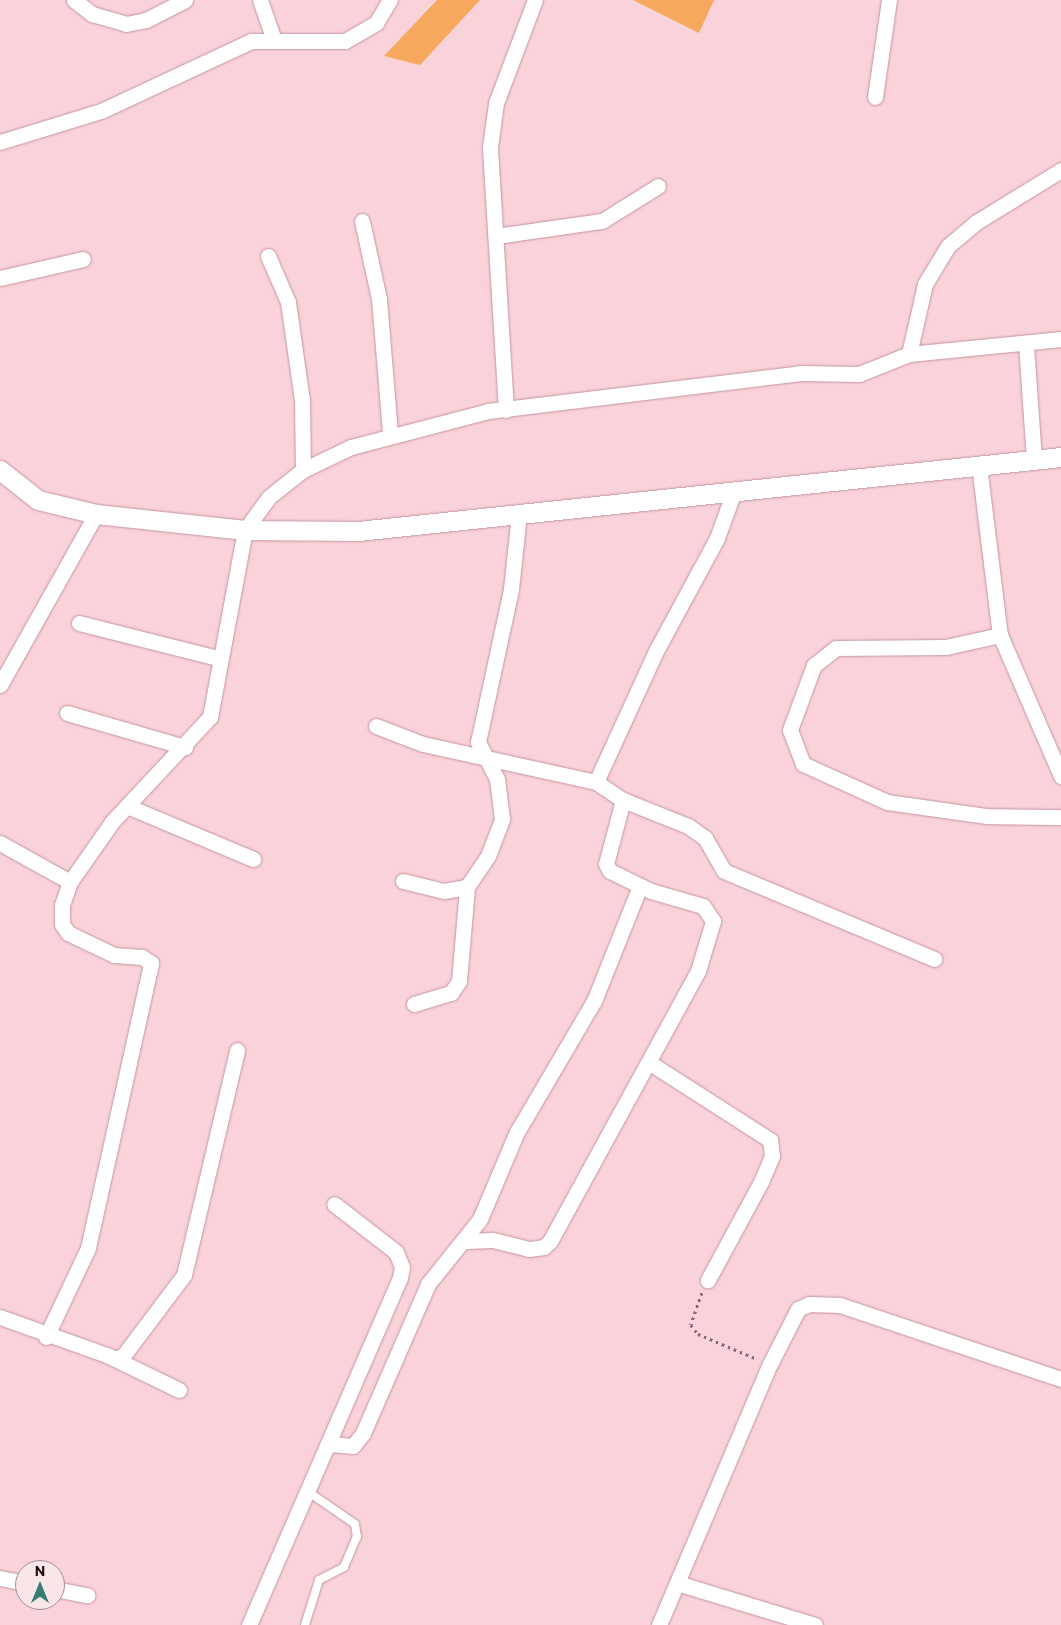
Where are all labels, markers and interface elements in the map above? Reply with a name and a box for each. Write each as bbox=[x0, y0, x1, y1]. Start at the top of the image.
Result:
north arrow bbox=[15, 1560, 65, 1610]
text: N bbox=[35, 1562, 45, 1579]

